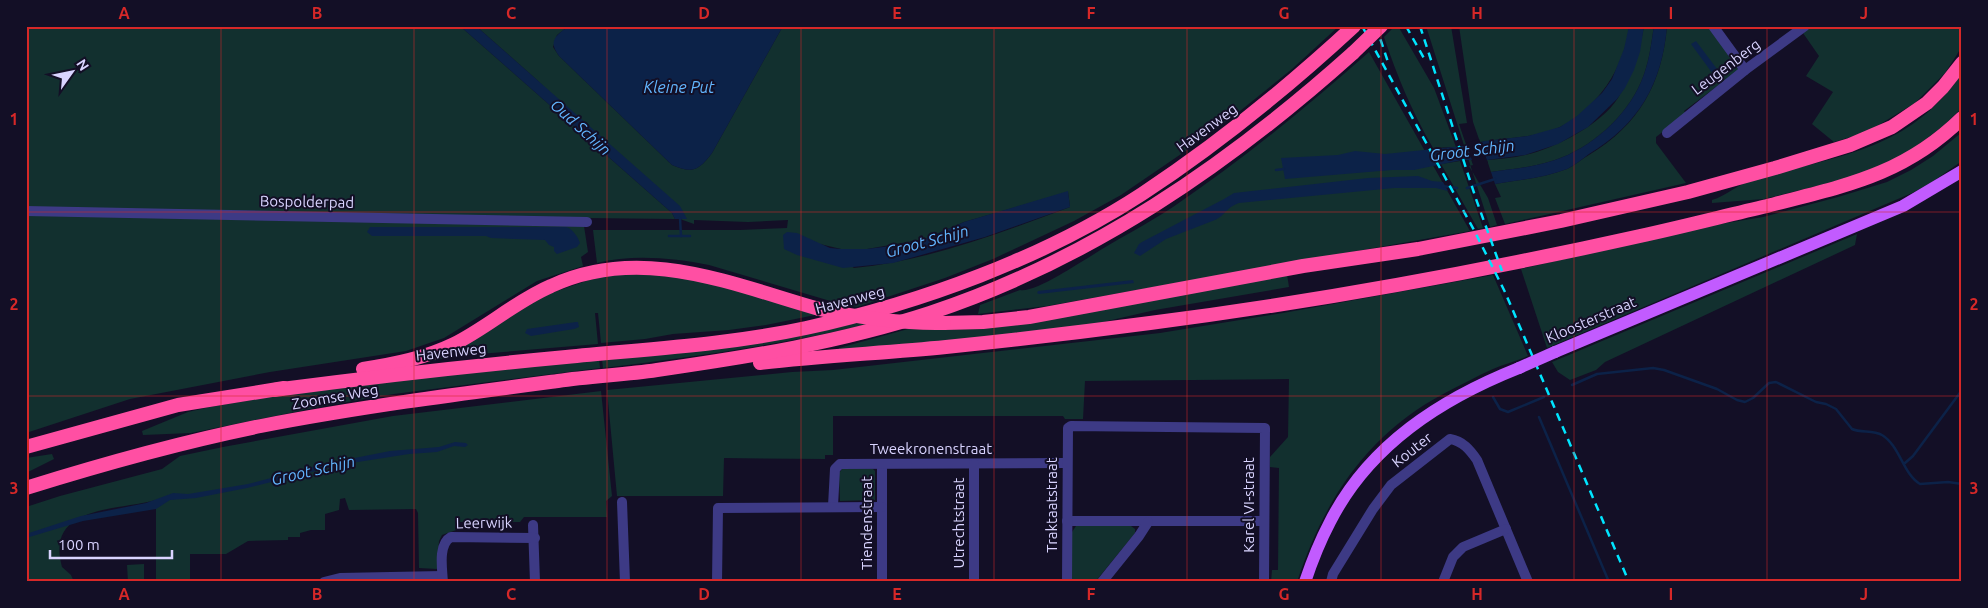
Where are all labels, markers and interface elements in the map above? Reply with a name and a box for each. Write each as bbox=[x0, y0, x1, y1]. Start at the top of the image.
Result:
text: A bbox=[118, 4, 130, 22]
text: B bbox=[312, 4, 322, 22]
text: C bbox=[506, 4, 516, 22]
text: D bbox=[698, 4, 710, 22]
text: E bbox=[892, 4, 902, 22]
text: F bbox=[1087, 4, 1096, 22]
text: G bbox=[1278, 4, 1290, 22]
text: H bbox=[1471, 4, 1483, 22]
text: I bbox=[1669, 4, 1673, 22]
text: J bbox=[1860, 4, 1868, 22]
street label: Leugenberg bbox=[1688, 35, 1763, 98]
north arrow bbox=[48, 48, 98, 98]
text: N bbox=[73, 56, 92, 74]
water label: Kleine Put bbox=[643, 78, 715, 96]
water label: Oud Schijn bbox=[547, 95, 615, 159]
street label: Havenweg bbox=[1173, 100, 1240, 155]
text: 1 bbox=[9, 110, 19, 128]
text: 1 bbox=[1969, 110, 1979, 128]
water label: Groot Schijn bbox=[1429, 136, 1515, 164]
street label: Bospolderpad bbox=[260, 192, 354, 211]
water label: Groot Schijn bbox=[884, 221, 970, 261]
street label: Havenweg bbox=[813, 282, 886, 317]
street label: Kloosterstraat bbox=[1543, 293, 1639, 346]
text: 2 bbox=[9, 295, 19, 313]
text: 2 bbox=[1969, 295, 1979, 313]
street label: Havenweg bbox=[415, 339, 487, 364]
street label: Zoomse Weg bbox=[290, 381, 380, 412]
street label: Kouter bbox=[1388, 429, 1435, 471]
street label: Tweekronenstraat bbox=[870, 440, 992, 457]
water label: Groot Schijn bbox=[269, 452, 357, 488]
street label: Traktaatstraat bbox=[1043, 457, 1060, 553]
street label: Karel VI-straat bbox=[1240, 457, 1257, 553]
street label: Tiendenstraat bbox=[858, 476, 875, 570]
street label: Utrechtstraat bbox=[950, 477, 967, 568]
text: 3 bbox=[9, 479, 19, 497]
text: 3 bbox=[1969, 479, 1979, 497]
street label: Leerwijk bbox=[456, 513, 513, 531]
scale bar bbox=[50, 528, 172, 560]
text: 100 m bbox=[58, 536, 100, 553]
text: A bbox=[118, 585, 130, 603]
text: B bbox=[312, 585, 322, 603]
text: C bbox=[506, 585, 516, 603]
text: D bbox=[698, 585, 710, 603]
text: E bbox=[892, 585, 902, 603]
text: F bbox=[1087, 585, 1096, 603]
text: G bbox=[1278, 585, 1290, 603]
text: H bbox=[1471, 585, 1483, 603]
text: I bbox=[1669, 585, 1673, 603]
text: J bbox=[1860, 585, 1868, 603]

